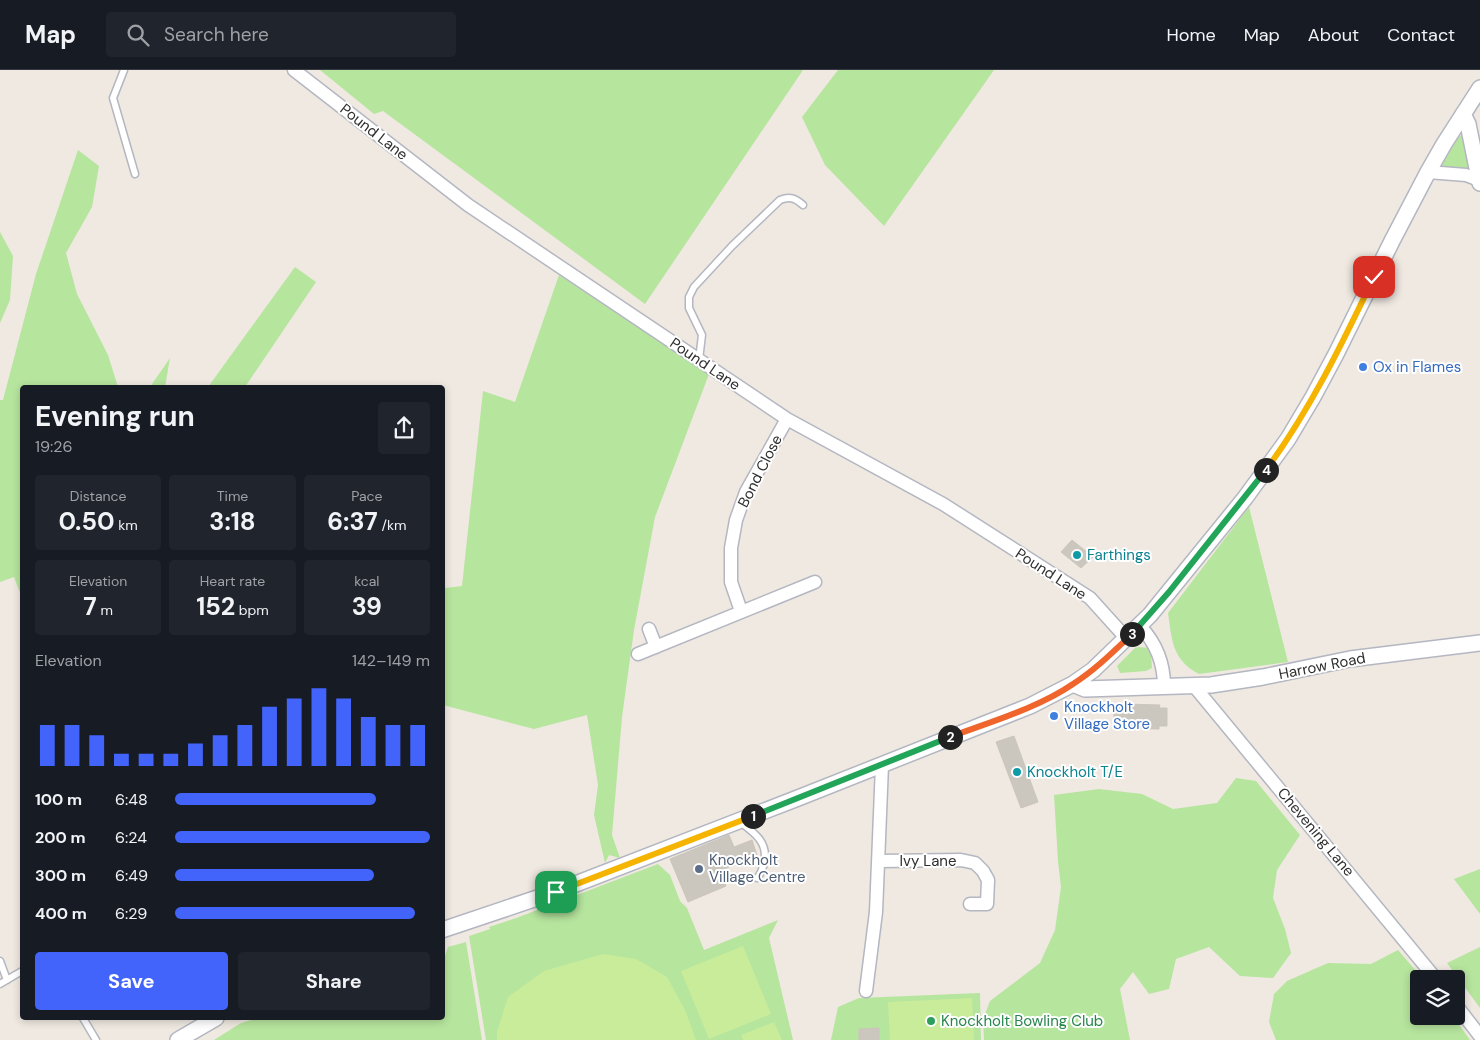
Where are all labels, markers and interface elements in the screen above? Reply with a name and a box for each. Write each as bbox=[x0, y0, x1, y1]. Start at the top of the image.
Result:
search box bbox=[106, 12, 456, 57]
text: Map bbox=[25, 19, 76, 50]
icon: search bbox=[124, 21, 152, 49]
text: Search here bbox=[164, 22, 269, 47]
text: Home bbox=[1166, 23, 1216, 47]
text: Map bbox=[1244, 23, 1280, 47]
text: About bbox=[1308, 23, 1359, 47]
text: Contact bbox=[1387, 23, 1455, 47]
street label: Pound Lane bbox=[336, 99, 412, 165]
pin bbox=[1353, 256, 1395, 298]
icon: check bbox=[1360, 263, 1388, 291]
street label: Pound Lane bbox=[666, 333, 744, 395]
place label: Ox in Flames bbox=[1373, 357, 1461, 377]
marker: Ox in Flames bbox=[1357, 361, 1369, 373]
text: Evening run bbox=[35, 398, 195, 435]
button: share bbox=[378, 402, 430, 454]
street label: Bond Close bbox=[733, 431, 787, 511]
text: 19:26 bbox=[35, 436, 73, 457]
pin: 4 bbox=[1254, 458, 1278, 482]
text: 4 bbox=[1262, 461, 1271, 479]
text: Distance bbox=[70, 487, 127, 505]
text: Time bbox=[217, 487, 248, 505]
text: Pace bbox=[351, 487, 383, 505]
text: 0.50 bbox=[59, 505, 115, 538]
text: 3:18 bbox=[209, 505, 256, 538]
text: 6:37 bbox=[327, 505, 378, 538]
text: km bbox=[115, 516, 138, 534]
text: /km bbox=[378, 516, 406, 534]
street label: Pound Lane bbox=[1012, 544, 1090, 604]
place label: Farthings bbox=[1087, 545, 1151, 565]
marker: Farthings bbox=[1071, 549, 1083, 561]
text: Elevation bbox=[69, 572, 127, 590]
text: Heart rate bbox=[200, 572, 265, 590]
text: kcal bbox=[354, 572, 379, 590]
text: 7 bbox=[83, 590, 97, 623]
text: 152 bbox=[196, 590, 235, 623]
text: 39 bbox=[352, 590, 382, 623]
text: m bbox=[97, 601, 113, 619]
text: bpm bbox=[235, 601, 269, 619]
pin: 3 bbox=[1120, 622, 1144, 646]
text: 3 bbox=[1128, 625, 1137, 643]
street label: Harrow Road bbox=[1277, 648, 1367, 684]
text: Elevation bbox=[35, 650, 102, 671]
text: 142–149 m bbox=[352, 650, 430, 671]
place label: Knockholt Village Store bbox=[1064, 697, 1150, 734]
marker: Knockholt Village Store bbox=[1048, 710, 1060, 722]
pin: 2 bbox=[938, 724, 962, 750]
text: 2 bbox=[946, 728, 955, 746]
place label: Knockholt T/E bbox=[1027, 762, 1123, 782]
marker: Knockholt T/E bbox=[1011, 766, 1023, 778]
street label: Chevening Lane bbox=[1273, 783, 1359, 881]
text: 100 m bbox=[35, 789, 82, 810]
text: 6:48 bbox=[115, 789, 148, 810]
pin: 1 bbox=[740, 804, 766, 828]
text: 1 bbox=[751, 807, 756, 825]
text: 200 m bbox=[35, 827, 86, 848]
text: 6:24 bbox=[115, 827, 147, 848]
place label: Knockholt Village Centre bbox=[709, 850, 806, 887]
street label: Ivy Lane bbox=[900, 851, 956, 871]
marker: Knockholt Village Centre bbox=[693, 863, 705, 875]
text: 300 m bbox=[35, 865, 86, 886]
text: 6:49 bbox=[115, 865, 148, 886]
pin bbox=[535, 871, 577, 913]
icon: arrive bbox=[542, 878, 570, 906]
text: 400 m bbox=[35, 903, 87, 924]
text: 6:29 bbox=[115, 903, 147, 924]
button: Save bbox=[35, 952, 228, 1010]
button: Share bbox=[238, 952, 430, 1010]
map controls bbox=[1410, 970, 1465, 1025]
button: layers bbox=[1410, 970, 1465, 1025]
place label: Knockholt Bowling Club bbox=[941, 1011, 1103, 1031]
marker: Knockholt Bowling Club bbox=[925, 1015, 937, 1027]

